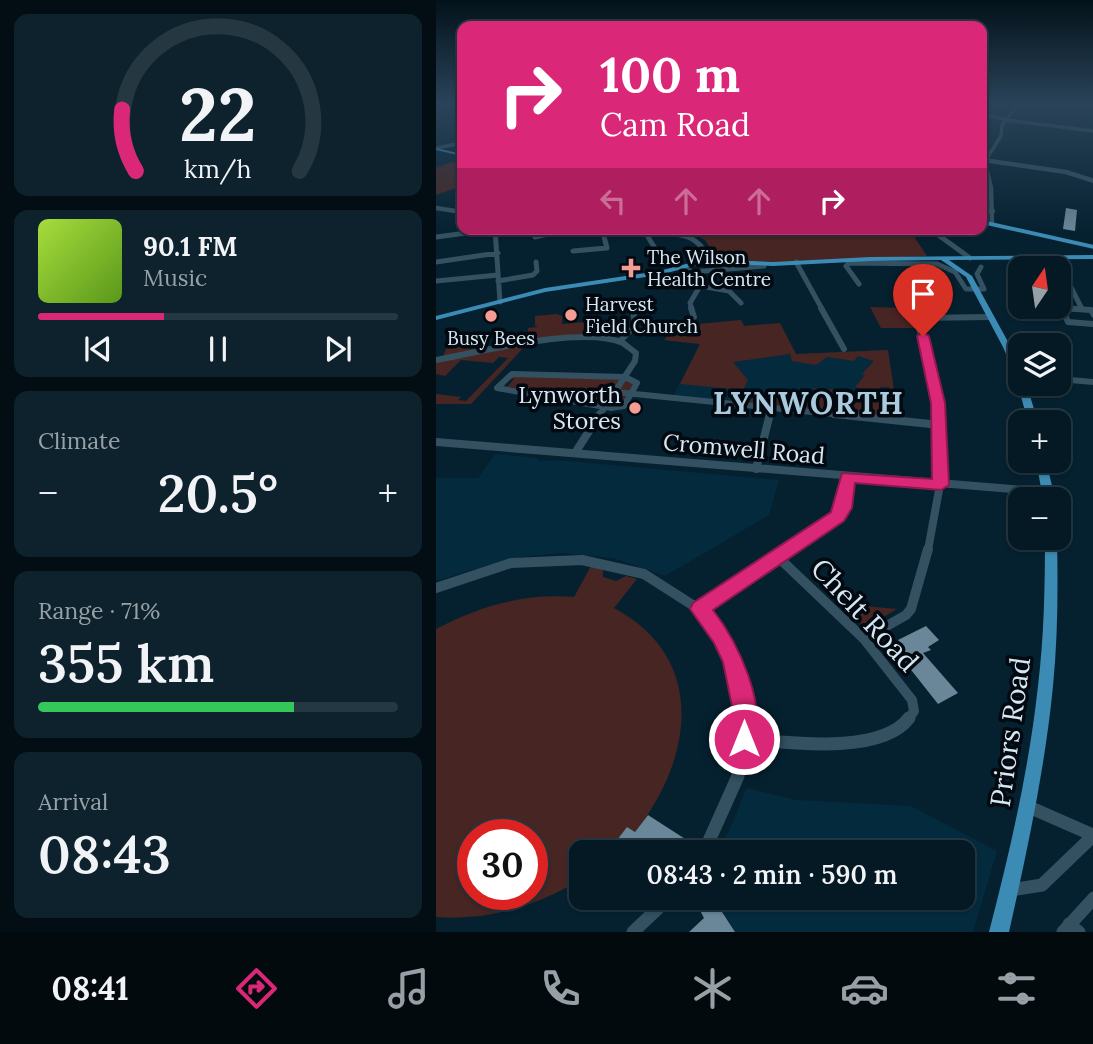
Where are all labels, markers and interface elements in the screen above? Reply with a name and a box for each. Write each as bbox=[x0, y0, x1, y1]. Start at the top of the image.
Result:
text: 100 m bbox=[600, 43, 740, 105]
icon: right bbox=[485, 49, 576, 140]
text: 22 bbox=[179, 68, 257, 161]
text: Cam Road bbox=[600, 104, 750, 145]
text: km/h bbox=[184, 153, 252, 185]
icon: left bbox=[594, 182, 632, 220]
icon: ahead bbox=[667, 182, 705, 220]
icon: ahead bbox=[740, 182, 778, 220]
icon: right bbox=[813, 182, 851, 220]
text: 90.1 FM bbox=[143, 230, 238, 263]
place label: The Wilson Health Centre bbox=[647, 245, 771, 291]
north arrow bbox=[1008, 256, 1071, 318]
map controls bbox=[1008, 256, 1071, 550]
marker: The Wilson Health Centre bbox=[621, 258, 641, 278]
text: Music bbox=[143, 263, 207, 292]
pin bbox=[893, 264, 953, 336]
icon: arrive bbox=[904, 275, 942, 313]
place label: Harvest Field Church bbox=[585, 292, 698, 338]
marker: Harvest Field Church bbox=[563, 307, 579, 323]
marker: Busy Bees bbox=[483, 308, 499, 324]
place label: Busy Bees bbox=[447, 326, 535, 350]
icon: previous bbox=[79, 330, 117, 368]
icon: pause bbox=[199, 330, 237, 368]
icon: next bbox=[319, 330, 357, 368]
button: layers bbox=[1008, 333, 1071, 396]
place label: Lynworth Stores bbox=[518, 380, 621, 435]
district label: LYNWORTH bbox=[713, 384, 905, 422]
marker: Lynworth Stores bbox=[627, 400, 643, 416]
button: + bbox=[1008, 410, 1071, 473]
text: Climate bbox=[38, 426, 120, 455]
street label: Cromwell Road bbox=[662, 427, 826, 470]
text: 20.5° bbox=[158, 460, 278, 526]
text: − bbox=[38, 469, 58, 517]
text: + bbox=[378, 469, 398, 517]
button: − bbox=[1008, 487, 1071, 550]
street label: Chelt Road bbox=[803, 551, 927, 679]
text: Range · 71% bbox=[38, 596, 160, 625]
text: 355 km bbox=[38, 630, 214, 696]
street label: Priors Road bbox=[982, 655, 1038, 809]
position arrow bbox=[707, 702, 781, 776]
text: Arrival bbox=[38, 787, 108, 816]
speed limit sign: 30 bbox=[457, 819, 548, 910]
text: 08:43 bbox=[38, 821, 171, 887]
text: 08:43 · 2 min · 590 m bbox=[647, 858, 897, 891]
icon: directions bbox=[232, 964, 281, 1013]
icon: music bbox=[384, 964, 433, 1013]
icon: phone bbox=[536, 964, 585, 1013]
icon: climate bbox=[688, 964, 737, 1013]
icon: car bbox=[840, 964, 889, 1013]
icon: filters bbox=[992, 964, 1041, 1013]
text: 08:41 bbox=[52, 968, 129, 1009]

